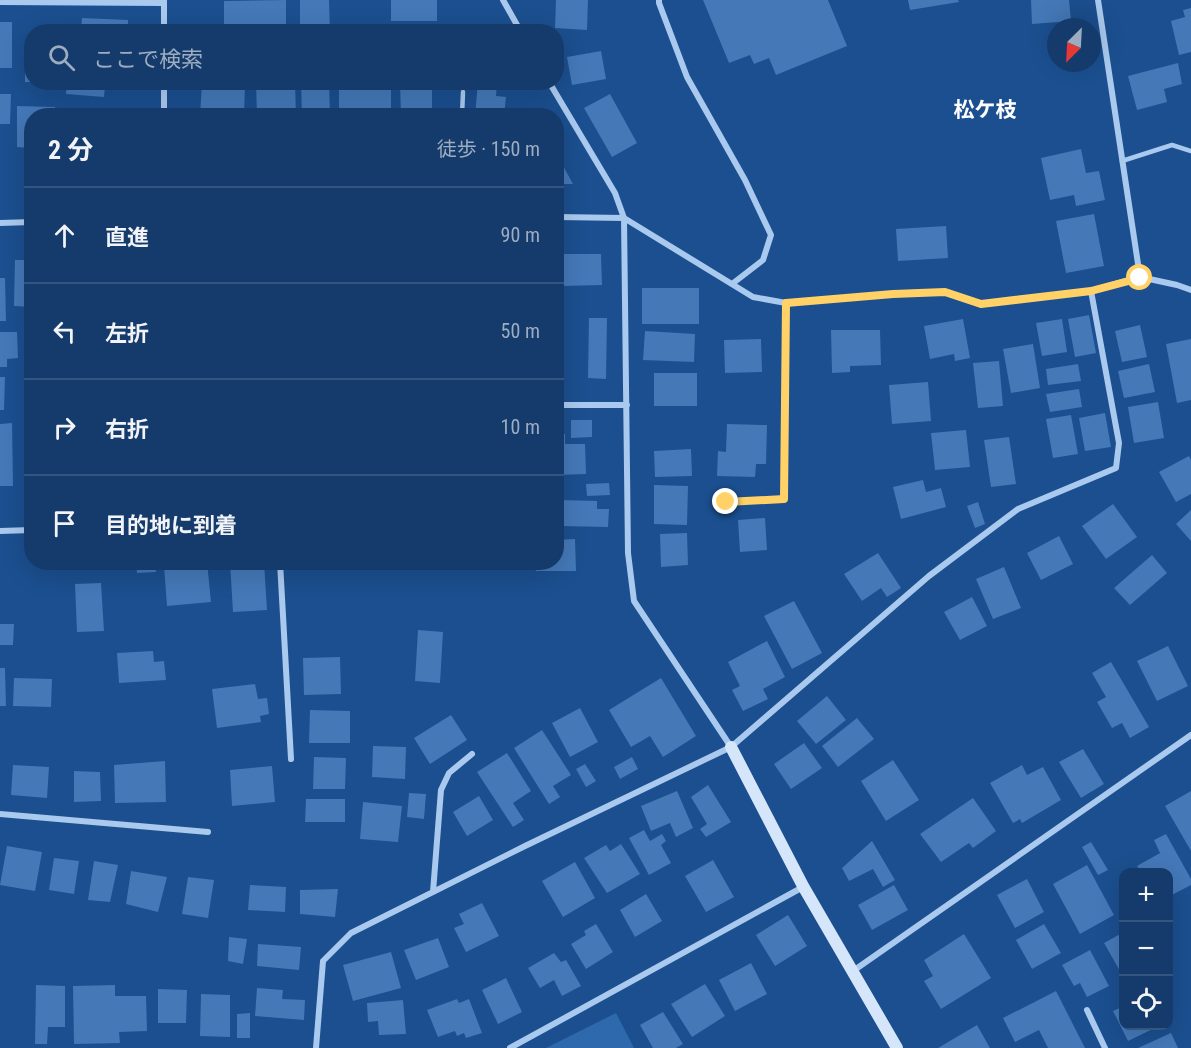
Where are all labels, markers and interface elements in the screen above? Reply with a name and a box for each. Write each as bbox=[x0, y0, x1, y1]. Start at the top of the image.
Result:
north arrow bbox=[1047, 18, 1101, 72]
search box bbox=[24, 24, 564, 90]
icon: search bbox=[45, 41, 78, 74]
text: ここで検索 bbox=[93, 47, 203, 72]
district label: 松ケ枝 bbox=[954, 98, 1017, 122]
text: 2 分 bbox=[48, 135, 93, 165]
text: 徒歩 · 150 m bbox=[437, 137, 540, 161]
icon: ahead bbox=[48, 219, 81, 252]
text: 90 m bbox=[501, 223, 540, 247]
text: 直進 bbox=[105, 225, 149, 250]
route start bbox=[1126, 264, 1152, 290]
icon: left bbox=[48, 315, 81, 348]
text: 50 m bbox=[501, 319, 540, 343]
text: 左折 bbox=[105, 321, 149, 346]
icon: right bbox=[48, 411, 81, 444]
text: 10 m bbox=[501, 415, 540, 439]
text: 右折 bbox=[105, 417, 149, 442]
route end bbox=[712, 488, 738, 514]
icon: arrive bbox=[48, 507, 81, 540]
text: 目的地に到着 bbox=[105, 513, 237, 538]
map controls bbox=[1119, 868, 1173, 1030]
button: + bbox=[1119, 868, 1173, 922]
button: − bbox=[1119, 922, 1173, 976]
button: locate bbox=[1119, 976, 1173, 1030]

